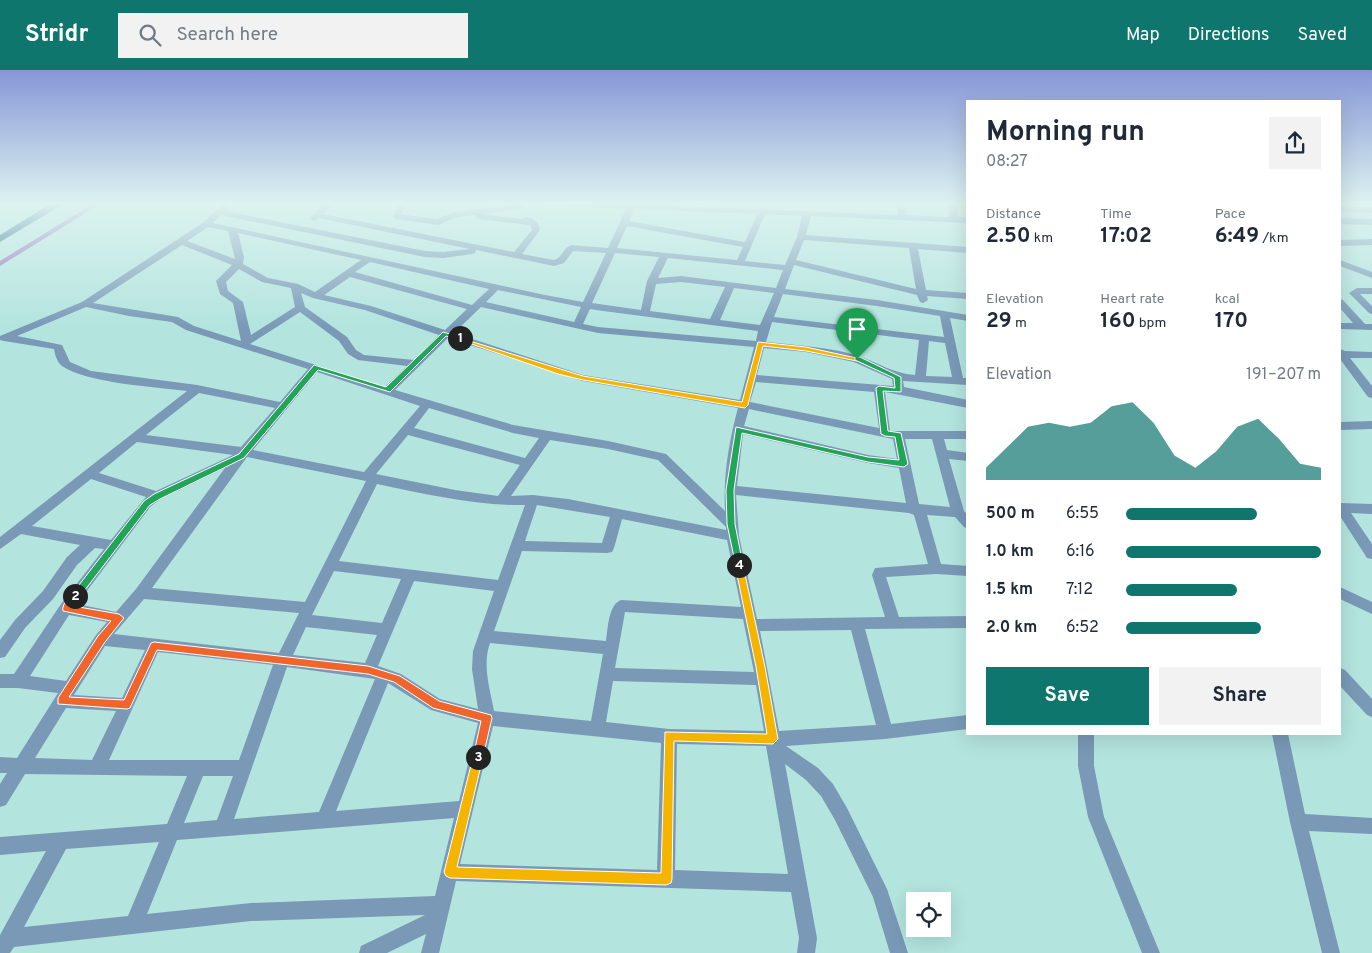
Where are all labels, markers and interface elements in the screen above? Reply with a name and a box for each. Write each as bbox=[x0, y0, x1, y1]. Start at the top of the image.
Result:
search box bbox=[118, 13, 468, 58]
text: Stridr bbox=[25, 20, 88, 50]
icon: search bbox=[136, 21, 164, 49]
text: Search here bbox=[176, 23, 278, 47]
text: Map bbox=[1126, 24, 1160, 47]
text: Directions bbox=[1188, 24, 1270, 47]
text: Saved bbox=[1298, 24, 1347, 47]
text: Morning run bbox=[986, 115, 1145, 151]
button: share bbox=[1269, 117, 1321, 169]
text: 08:27 bbox=[986, 152, 1028, 172]
text: Distance bbox=[986, 206, 1041, 223]
text: Time bbox=[1100, 206, 1132, 223]
text: Pace bbox=[1215, 206, 1245, 223]
text: 2.50 bbox=[986, 223, 1031, 250]
text: 17:02 bbox=[1100, 223, 1152, 250]
text: 6:49 bbox=[1215, 223, 1259, 250]
text: km bbox=[1031, 230, 1053, 247]
text: /km bbox=[1259, 230, 1289, 247]
text: Elevation bbox=[986, 291, 1044, 308]
text: Heart rate bbox=[1100, 291, 1164, 308]
text: kcal bbox=[1215, 291, 1240, 308]
pin bbox=[836, 308, 878, 359]
text: 29 bbox=[986, 308, 1012, 335]
text: 160 bbox=[1100, 308, 1135, 335]
text: 170 bbox=[1215, 308, 1248, 335]
icon: arrive bbox=[843, 315, 871, 343]
text: m bbox=[1012, 315, 1027, 332]
text: bpm bbox=[1135, 315, 1166, 332]
pin: 1 bbox=[448, 326, 472, 350]
text: 1 bbox=[458, 330, 463, 347]
text: Elevation bbox=[986, 365, 1052, 385]
text: 191–207 m bbox=[1246, 365, 1321, 385]
text: 500 m bbox=[986, 504, 1035, 524]
text: 6:55 bbox=[1066, 504, 1099, 524]
text: 1.0 km bbox=[986, 542, 1034, 562]
text: 6:16 bbox=[1066, 542, 1095, 562]
pin: 4 bbox=[726, 552, 752, 578]
text: 4 bbox=[735, 557, 744, 574]
text: 1.5 km bbox=[986, 580, 1033, 600]
text: 7:12 bbox=[1066, 580, 1093, 600]
pin: 2 bbox=[62, 584, 88, 608]
text: 2 bbox=[71, 588, 80, 605]
text: 2.0 km bbox=[986, 618, 1037, 638]
text: 6:52 bbox=[1066, 618, 1099, 638]
button: Save bbox=[986, 667, 1149, 725]
button: Share bbox=[1159, 667, 1321, 725]
pin: 3 bbox=[466, 744, 490, 770]
text: 3 bbox=[474, 749, 483, 766]
map controls bbox=[906, 892, 951, 937]
button: locate bbox=[906, 892, 951, 937]

